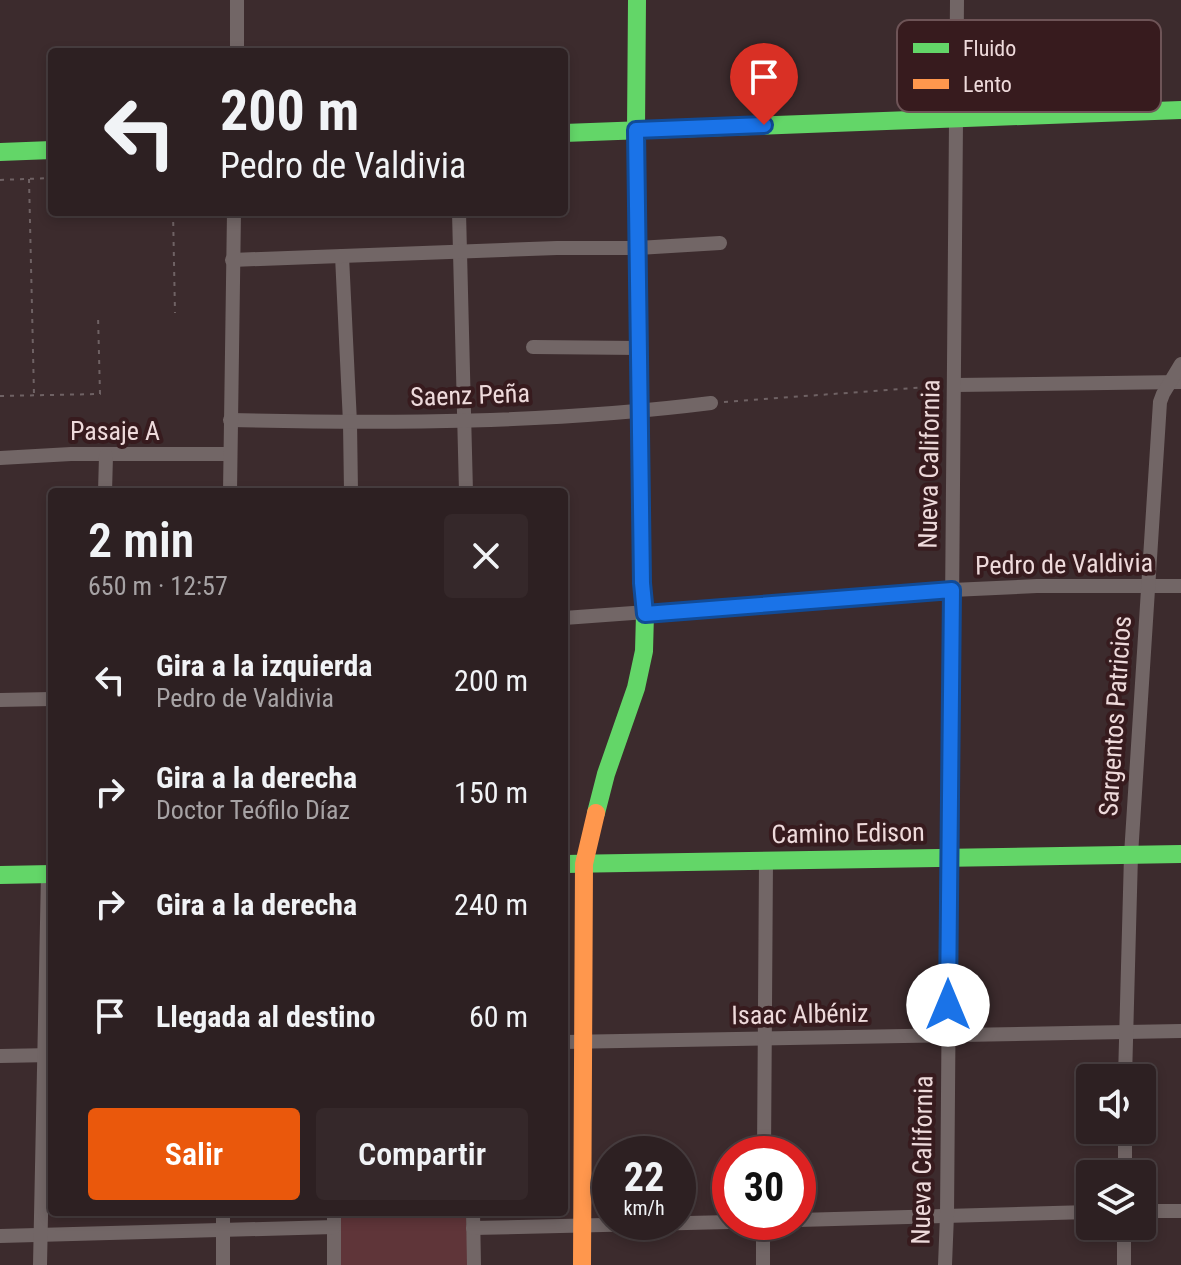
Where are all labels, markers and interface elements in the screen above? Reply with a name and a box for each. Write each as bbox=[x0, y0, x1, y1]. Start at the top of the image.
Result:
legend bbox=[897, 20, 1161, 112]
text: Fluido bbox=[963, 36, 1016, 61]
pin bbox=[730, 43, 798, 125]
icon: arrive bbox=[742, 55, 786, 99]
text: Lento bbox=[963, 72, 1012, 97]
text: 200 m bbox=[220, 78, 359, 144]
icon: left bbox=[88, 80, 192, 184]
text: Pedro de Valdivia bbox=[220, 145, 466, 187]
street label: Saenz Peña bbox=[410, 378, 530, 412]
street label: Nueva California bbox=[913, 379, 945, 549]
street label: Pasaje A bbox=[70, 416, 160, 446]
text: 2 min bbox=[88, 512, 194, 569]
button: close bbox=[444, 514, 528, 598]
street label: Pedro de Valdivia bbox=[975, 547, 1153, 581]
text: 650 m · 12:57 bbox=[88, 571, 228, 601]
street label: Sargentos Patricios bbox=[1093, 615, 1137, 817]
text: Gira a la izquierda bbox=[156, 648, 372, 683]
icon: left bbox=[88, 658, 132, 702]
text: 200 m bbox=[454, 663, 528, 698]
text: Pedro de Valdivia bbox=[156, 683, 334, 713]
text: Gira a la derecha bbox=[156, 760, 357, 795]
icon: right bbox=[88, 770, 132, 814]
text: 150 m bbox=[454, 775, 528, 810]
text: Doctor Teófilo Díaz bbox=[156, 795, 350, 825]
street label: Camino Edison bbox=[771, 817, 925, 849]
icon: right bbox=[88, 882, 132, 926]
text: Gira a la derecha bbox=[156, 887, 357, 922]
text: 240 m bbox=[454, 887, 528, 922]
position arrow bbox=[906, 963, 990, 1047]
icon: arrive bbox=[88, 994, 132, 1038]
street label: Isaac Albéniz bbox=[731, 998, 869, 1030]
text: Llegada al destino bbox=[156, 999, 375, 1034]
text: 60 m bbox=[469, 999, 528, 1034]
map controls bbox=[1076, 1064, 1156, 1240]
button: sound bbox=[1076, 1064, 1156, 1144]
street label: Nueva California bbox=[906, 1075, 938, 1245]
button: Salir bbox=[88, 1108, 300, 1200]
button: Compartir bbox=[316, 1108, 528, 1200]
speed limit sign: 30 bbox=[712, 1136, 816, 1240]
text: 22 bbox=[624, 1154, 664, 1201]
button: layers bbox=[1076, 1160, 1156, 1240]
text: km/h bbox=[623, 1196, 665, 1220]

